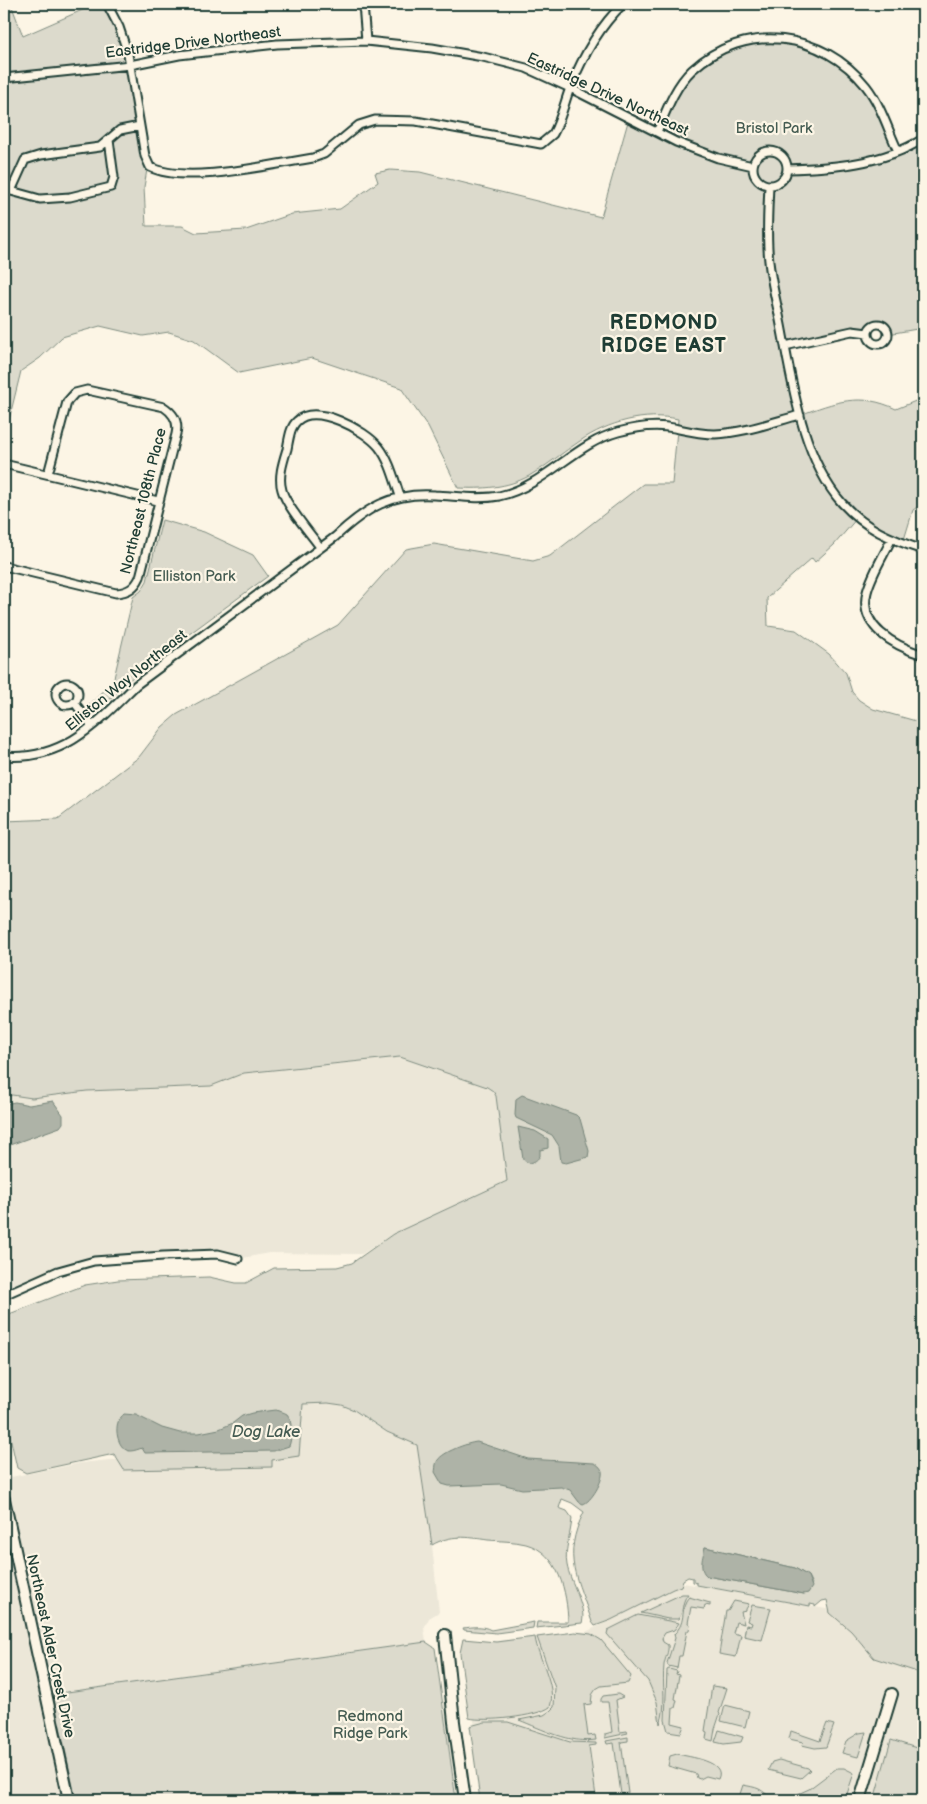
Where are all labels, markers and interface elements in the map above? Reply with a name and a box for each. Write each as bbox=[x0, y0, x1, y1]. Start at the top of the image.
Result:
street label: Eastridge Drive Northeast bbox=[104, 22, 282, 63]
street label: Eastridge Drive Northeast bbox=[524, 49, 692, 141]
park label: Bristol Park bbox=[736, 119, 813, 138]
district label: REDMOND RIDGE EAST bbox=[601, 311, 727, 358]
street label: Northeast 108th Place bbox=[116, 426, 171, 576]
park label: Elliston Park bbox=[153, 567, 236, 586]
street label: Elliston Way Northeast bbox=[62, 625, 191, 735]
water label: Dog Lake bbox=[232, 1423, 300, 1442]
street label: Northeast Alder Crest Drive bbox=[22, 1553, 79, 1740]
park label: Redmond Ridge Park bbox=[333, 1707, 408, 1743]

